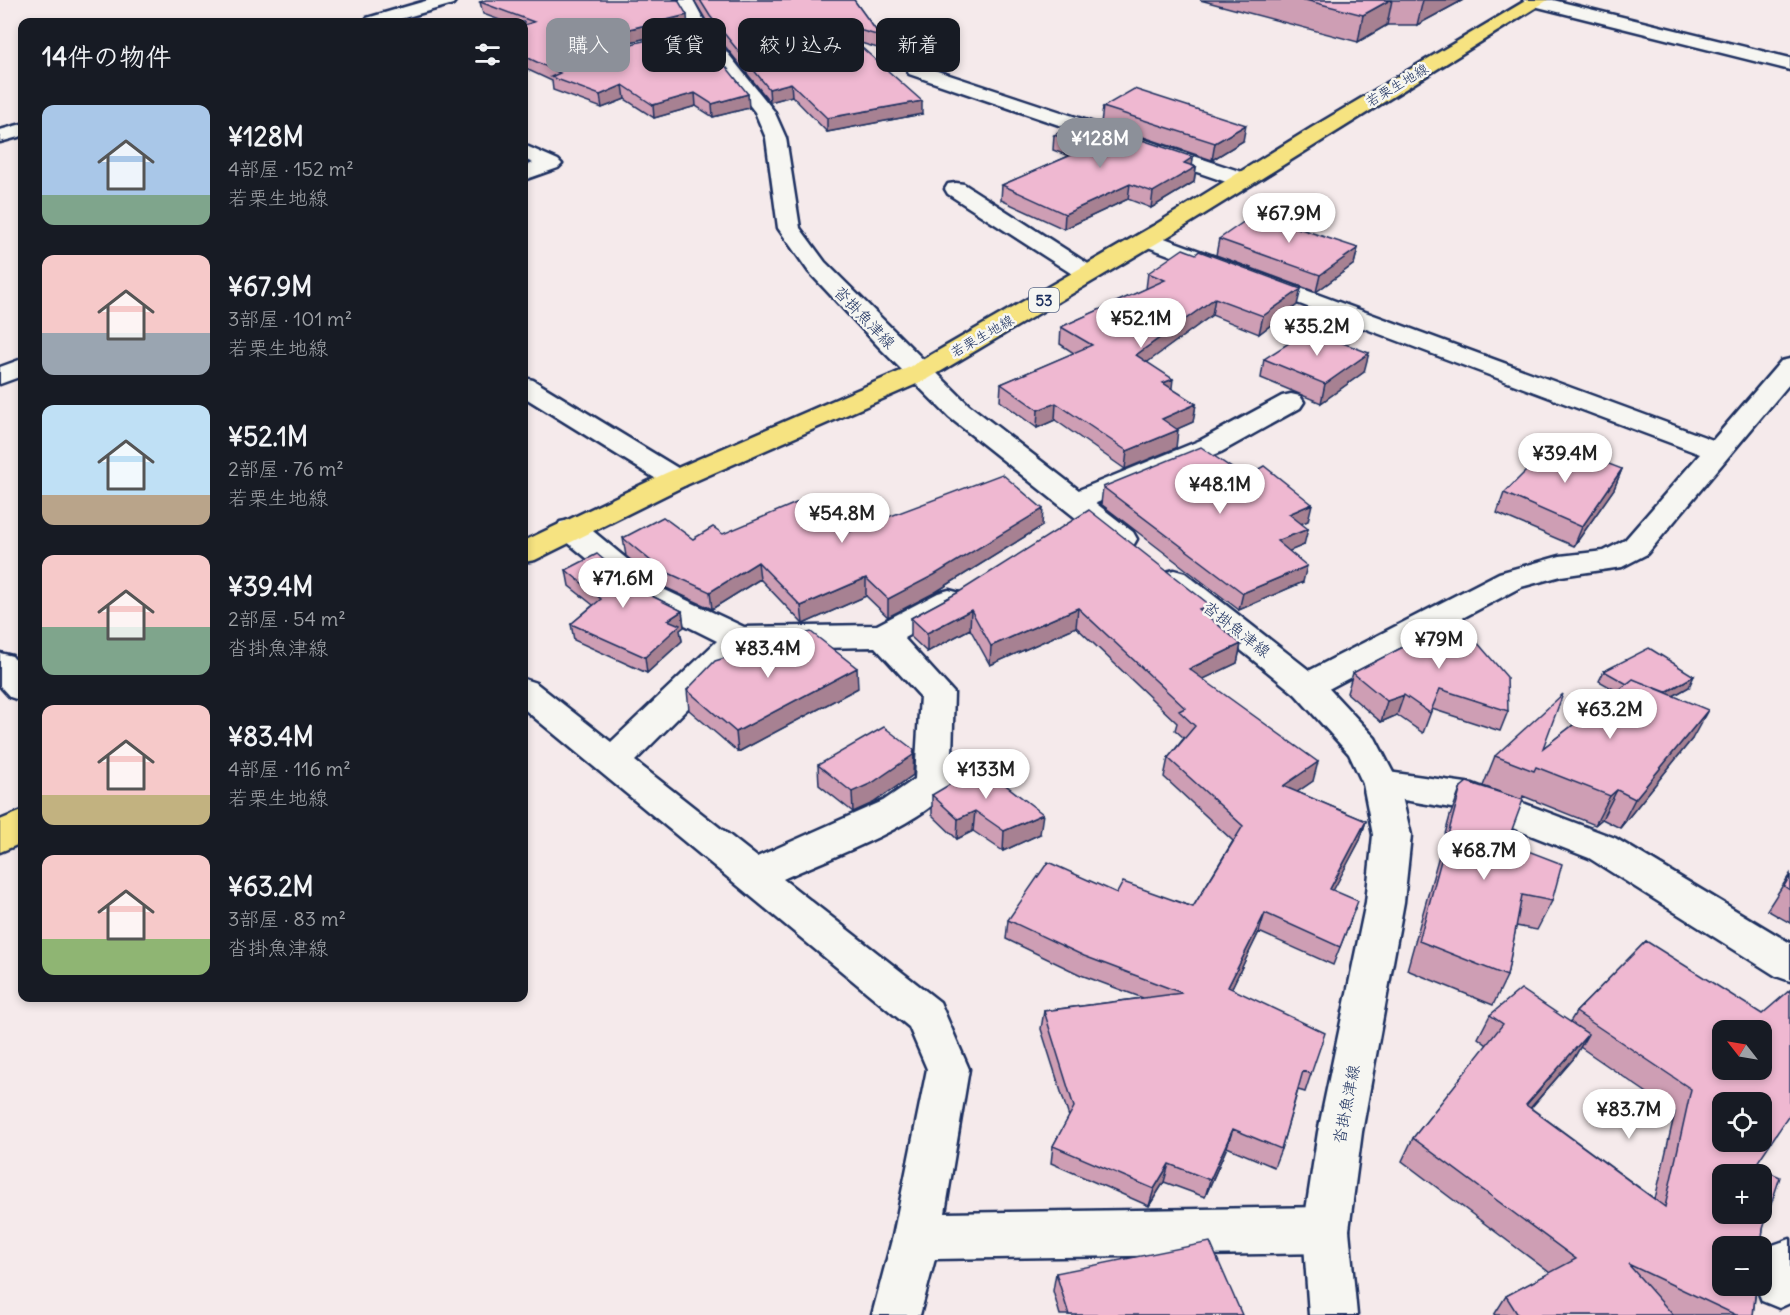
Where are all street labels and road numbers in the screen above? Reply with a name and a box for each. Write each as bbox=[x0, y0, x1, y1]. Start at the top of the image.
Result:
street label: 若栗生地線 bbox=[1362, 59, 1432, 111]
street label: 沓掛魚津線 bbox=[830, 281, 900, 353]
road number: 53 bbox=[1029, 288, 1059, 312]
street label: 若栗生地線 bbox=[947, 311, 1017, 361]
street label: 沓掛魚津線 bbox=[1199, 596, 1275, 662]
street label: 沓掛魚津線 bbox=[1329, 1063, 1363, 1145]

